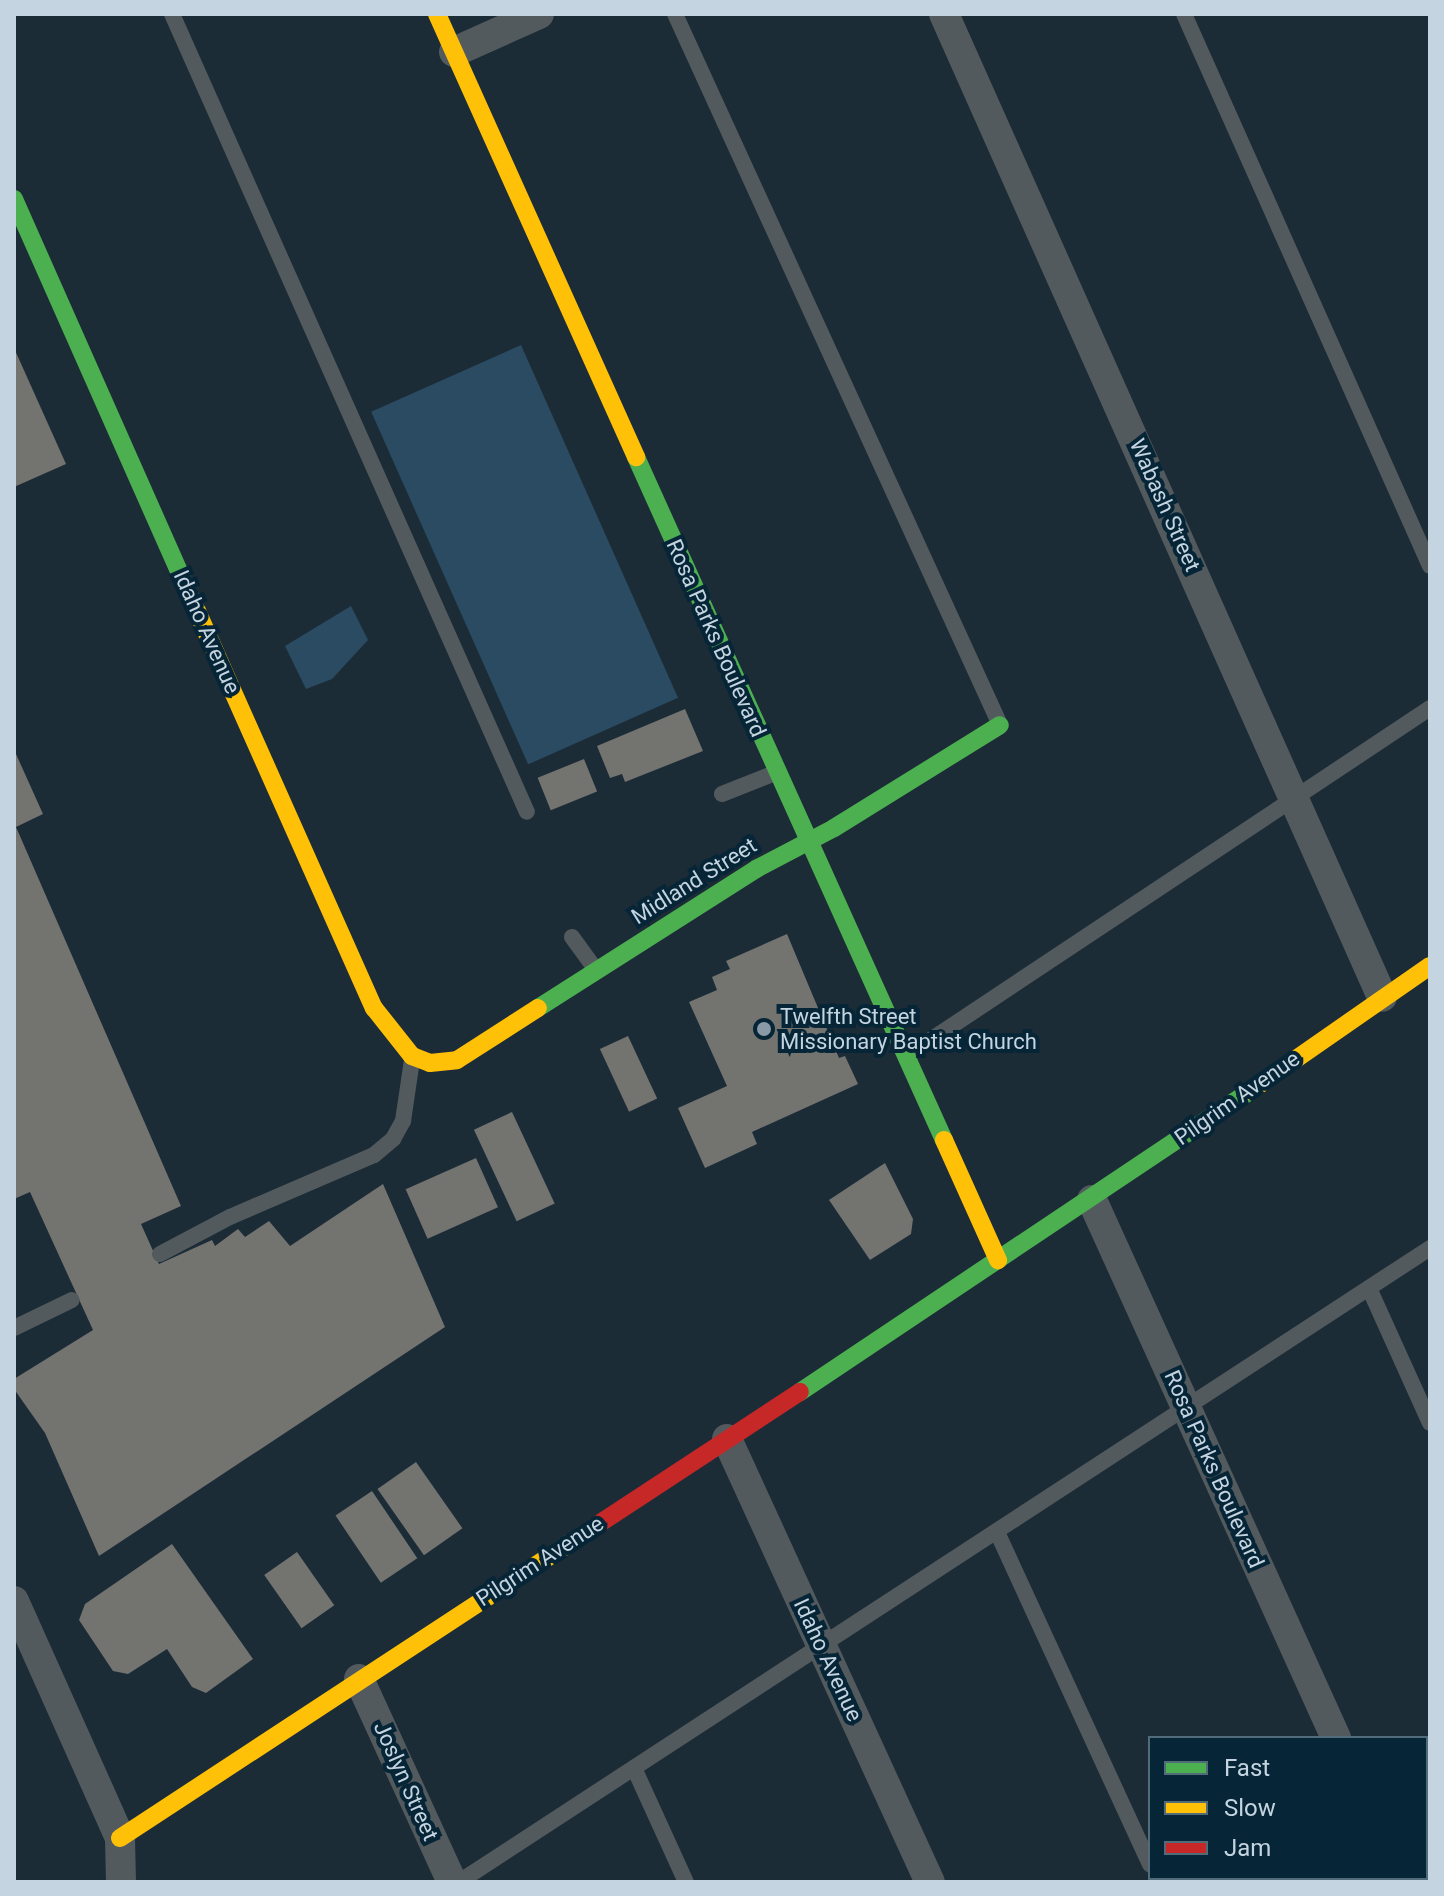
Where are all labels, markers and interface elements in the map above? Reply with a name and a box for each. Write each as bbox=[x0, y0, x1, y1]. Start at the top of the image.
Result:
street label: Wabash Street bbox=[1124, 435, 1206, 575]
street label: Rosa Parks Boulevard bbox=[661, 535, 771, 741]
street label: Idaho Avenue bbox=[168, 566, 246, 698]
street label: Midland Street bbox=[627, 832, 761, 930]
place label: Twelfth Street Missionary Baptist Church bbox=[780, 1003, 1037, 1054]
marker: Twelfth Street Missionary Baptist Church bbox=[755, 1020, 773, 1038]
street label: Pilgrim Avenue bbox=[1169, 1045, 1305, 1151]
street label: Rosa Parks Boulevard bbox=[1159, 1366, 1269, 1572]
street label: Pilgrim Avenue bbox=[471, 1510, 609, 1612]
street label: Idaho Avenue bbox=[788, 1594, 868, 1726]
street label: Joslyn Street bbox=[368, 1717, 444, 1845]
legend bbox=[1148, 1736, 1428, 1880]
text: Fast bbox=[1224, 1754, 1270, 1782]
text: Slow bbox=[1224, 1794, 1276, 1822]
text: Jam bbox=[1224, 1834, 1271, 1862]

